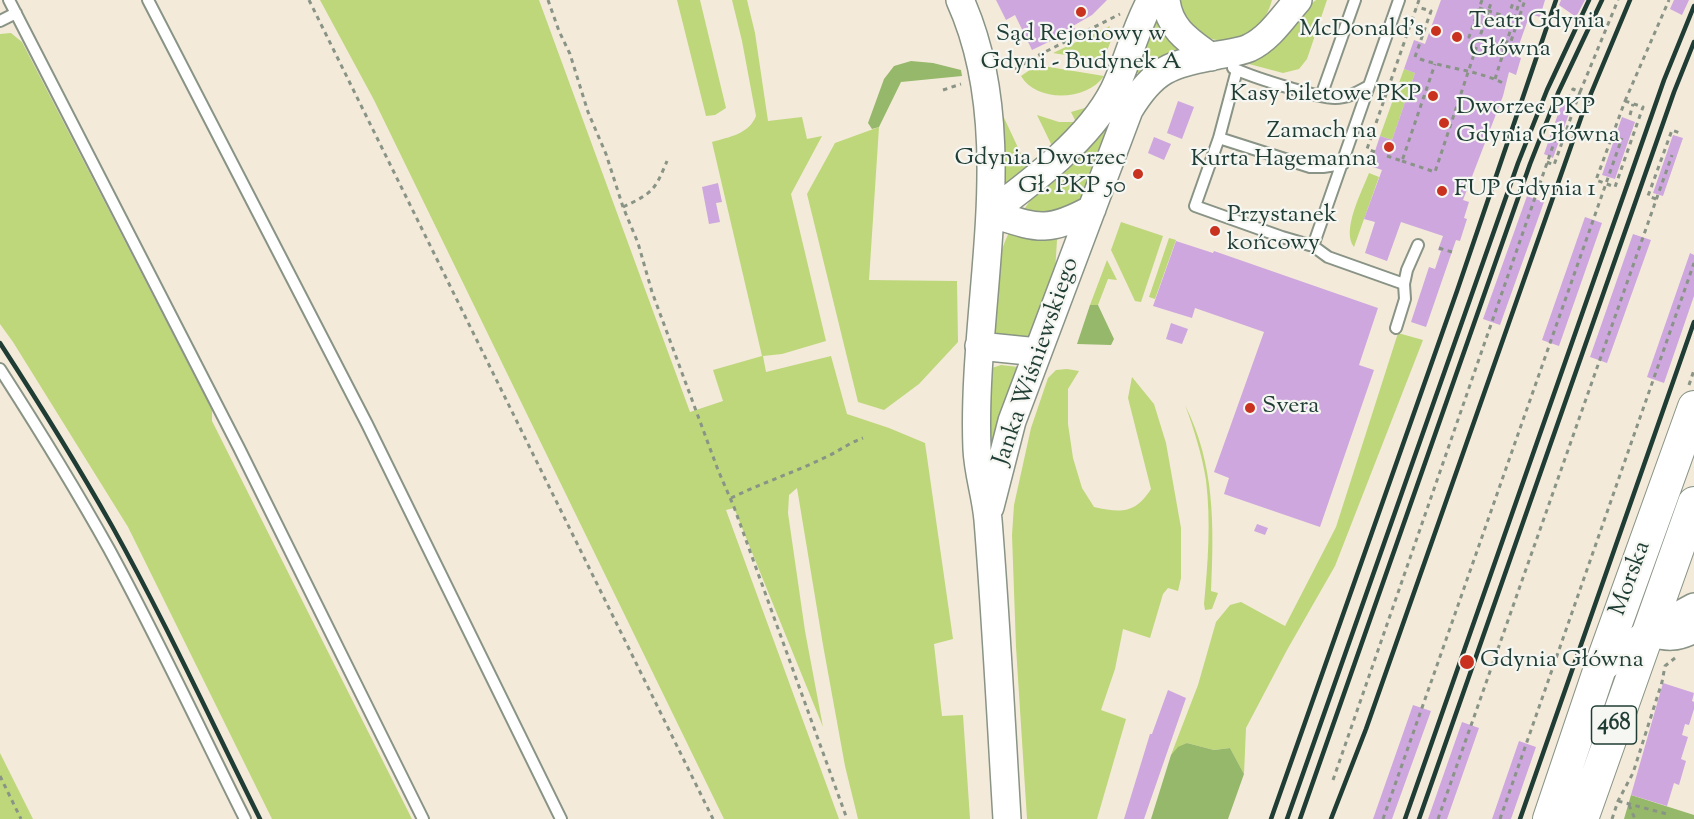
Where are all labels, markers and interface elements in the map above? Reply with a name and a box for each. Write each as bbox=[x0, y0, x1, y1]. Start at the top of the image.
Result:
marker: Sąd Rejonowy w Gdyni - Budynek A bbox=[1074, 5, 1088, 19]
place label: Teatr Gdynia Główna bbox=[1469, 9, 1605, 65]
place label: McDonald's bbox=[1299, 17, 1424, 45]
place label: Sąd Rejonowy w Gdyni - Budynek A bbox=[980, 22, 1182, 78]
marker: McDonald's bbox=[1429, 24, 1443, 38]
marker: Teatr Gdynia Główna bbox=[1450, 30, 1464, 44]
place label: Kasy biletowe PKP bbox=[1230, 82, 1421, 110]
marker: Kasy biletowe PKP bbox=[1426, 89, 1440, 103]
place label: Dworzec PKP Gdynia Główna bbox=[1456, 95, 1620, 151]
marker: Dworzec PKP Gdynia Główna bbox=[1437, 116, 1451, 130]
place label: Zamach na Kurta Hagemanna bbox=[1190, 119, 1377, 175]
marker: Zamach na Kurta Hagemanna bbox=[1382, 140, 1396, 154]
place label: Gdynia Dworzec Gł. PKP 50 bbox=[954, 146, 1126, 202]
marker: Gdynia Dworzec Gł. PKP 50 bbox=[1131, 167, 1145, 181]
place label: FUP Gdynia 1 bbox=[1454, 177, 1596, 205]
marker: FUP Gdynia 1 bbox=[1435, 184, 1449, 198]
place label: Przystanek końcowy bbox=[1227, 203, 1337, 259]
marker: Przystanek końcowy bbox=[1208, 224, 1222, 238]
street label: Janka Wiśniewskiego bbox=[989, 254, 1087, 470]
place label: Svera bbox=[1262, 394, 1319, 422]
marker: Svera bbox=[1243, 401, 1257, 415]
street label: Morska bbox=[1605, 538, 1659, 620]
place label: Gdynia Główna bbox=[1480, 648, 1644, 676]
marker: Gdynia Główna bbox=[1458, 653, 1476, 671]
road number: 468 bbox=[1592, 706, 1636, 744]

